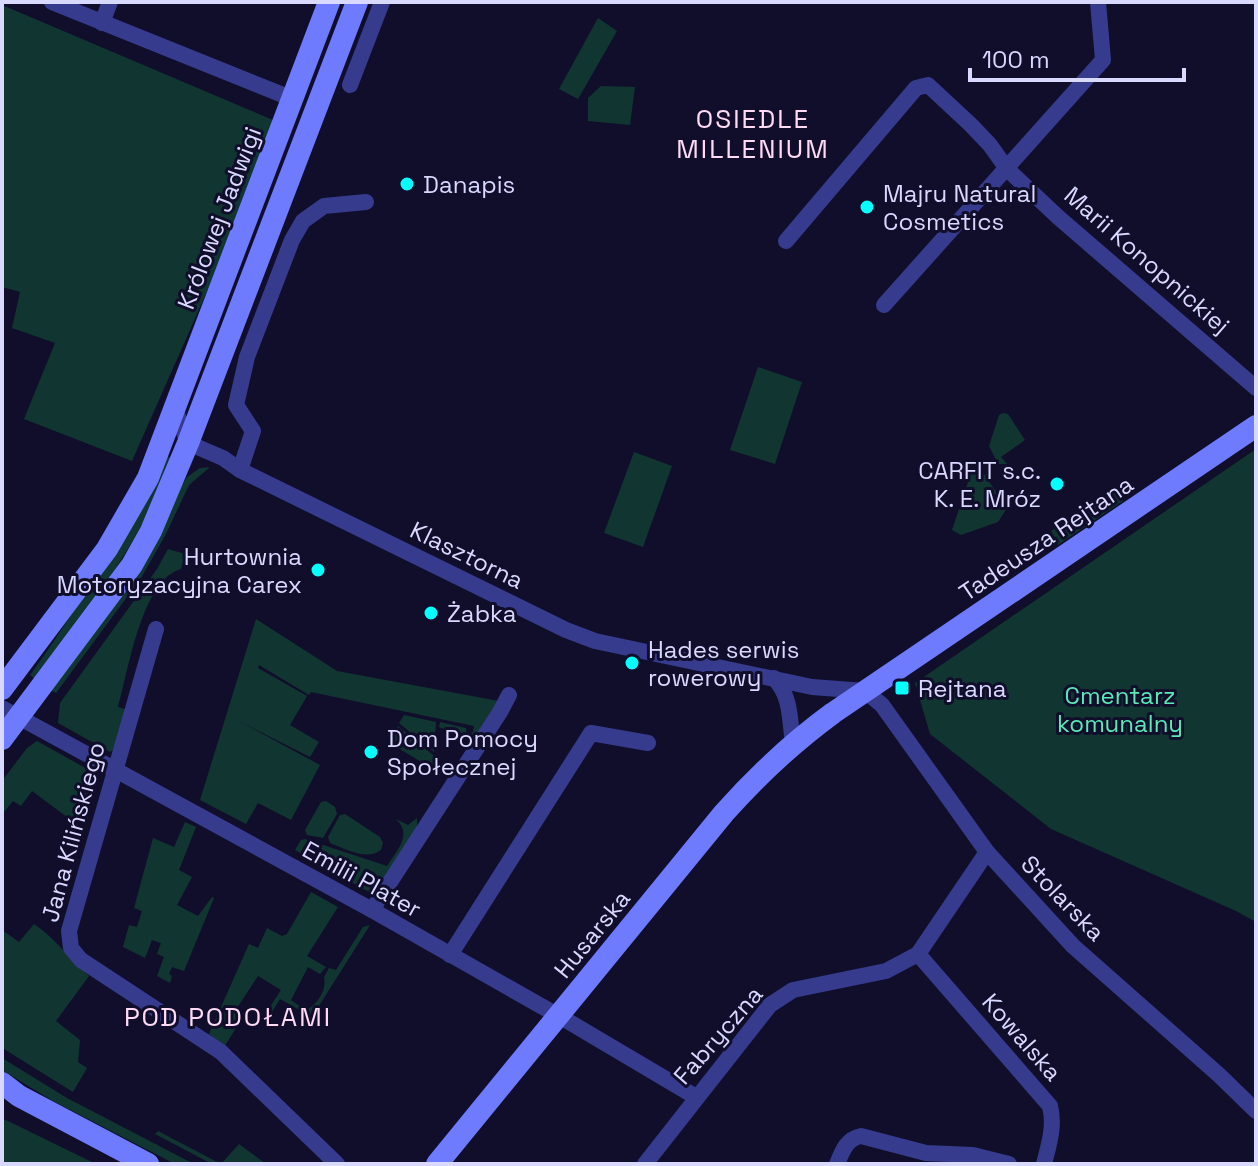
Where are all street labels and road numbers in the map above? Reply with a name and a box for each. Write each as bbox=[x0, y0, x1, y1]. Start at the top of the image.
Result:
street label: Królowej Jadwigi bbox=[170, 122, 268, 314]
street label: Marii Konopnickiej bbox=[1058, 180, 1236, 340]
street label: Tadeusza Rejtana bbox=[953, 468, 1139, 608]
street label: Klasztorna bbox=[405, 514, 529, 596]
street label: Jana Kilińskiego bbox=[34, 739, 112, 925]
street label: Emilii Plater bbox=[297, 834, 427, 924]
street label: Stolarska bbox=[1014, 848, 1112, 948]
street label: Husarska bbox=[547, 883, 637, 984]
street label: Fabryczna bbox=[667, 979, 769, 1091]
street label: Kowalska bbox=[975, 987, 1069, 1088]

